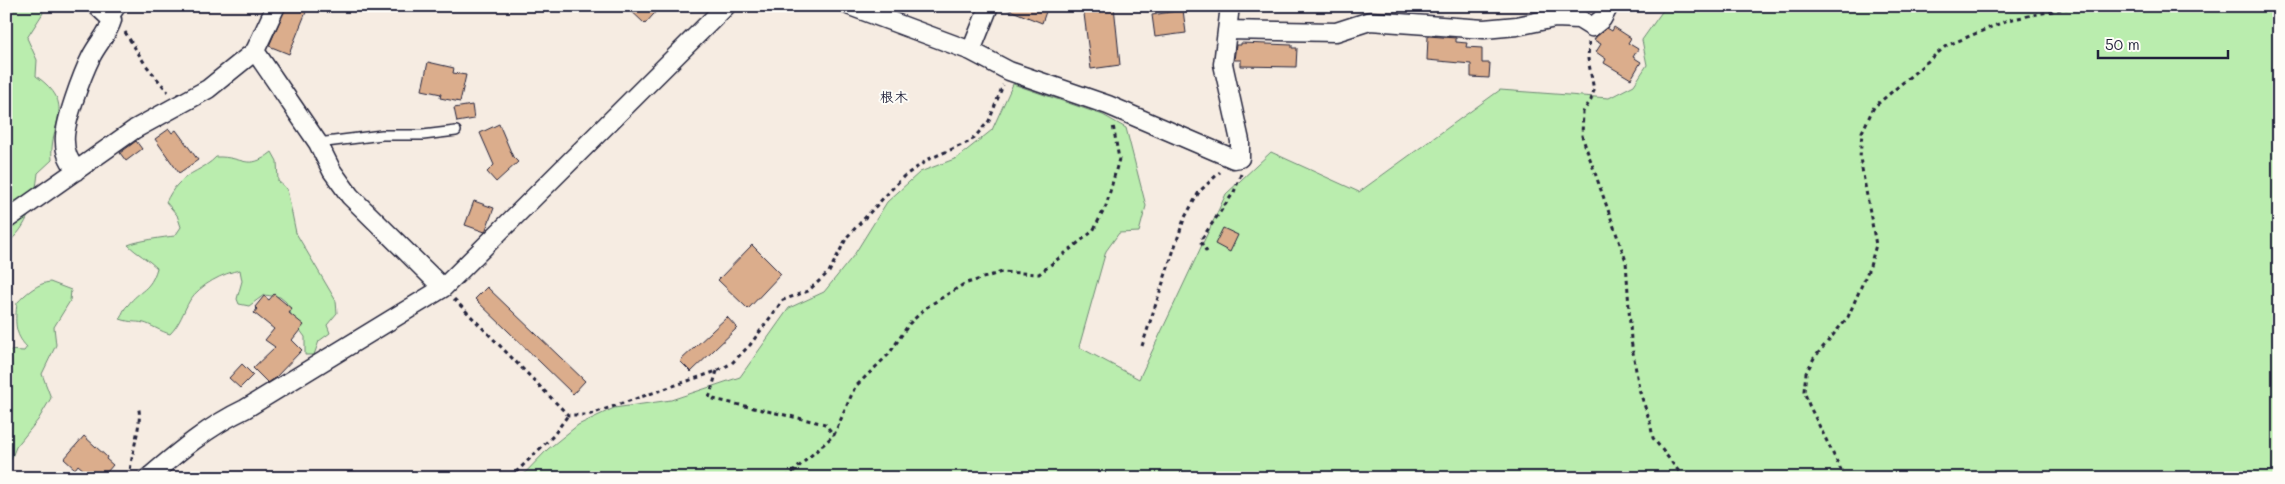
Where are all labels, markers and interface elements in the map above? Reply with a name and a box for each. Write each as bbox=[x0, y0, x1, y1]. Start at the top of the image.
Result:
scale bar bbox=[2098, 28, 2228, 60]
text: 50 m bbox=[2105, 34, 2140, 54]
district label: 根木 bbox=[880, 87, 908, 106]

